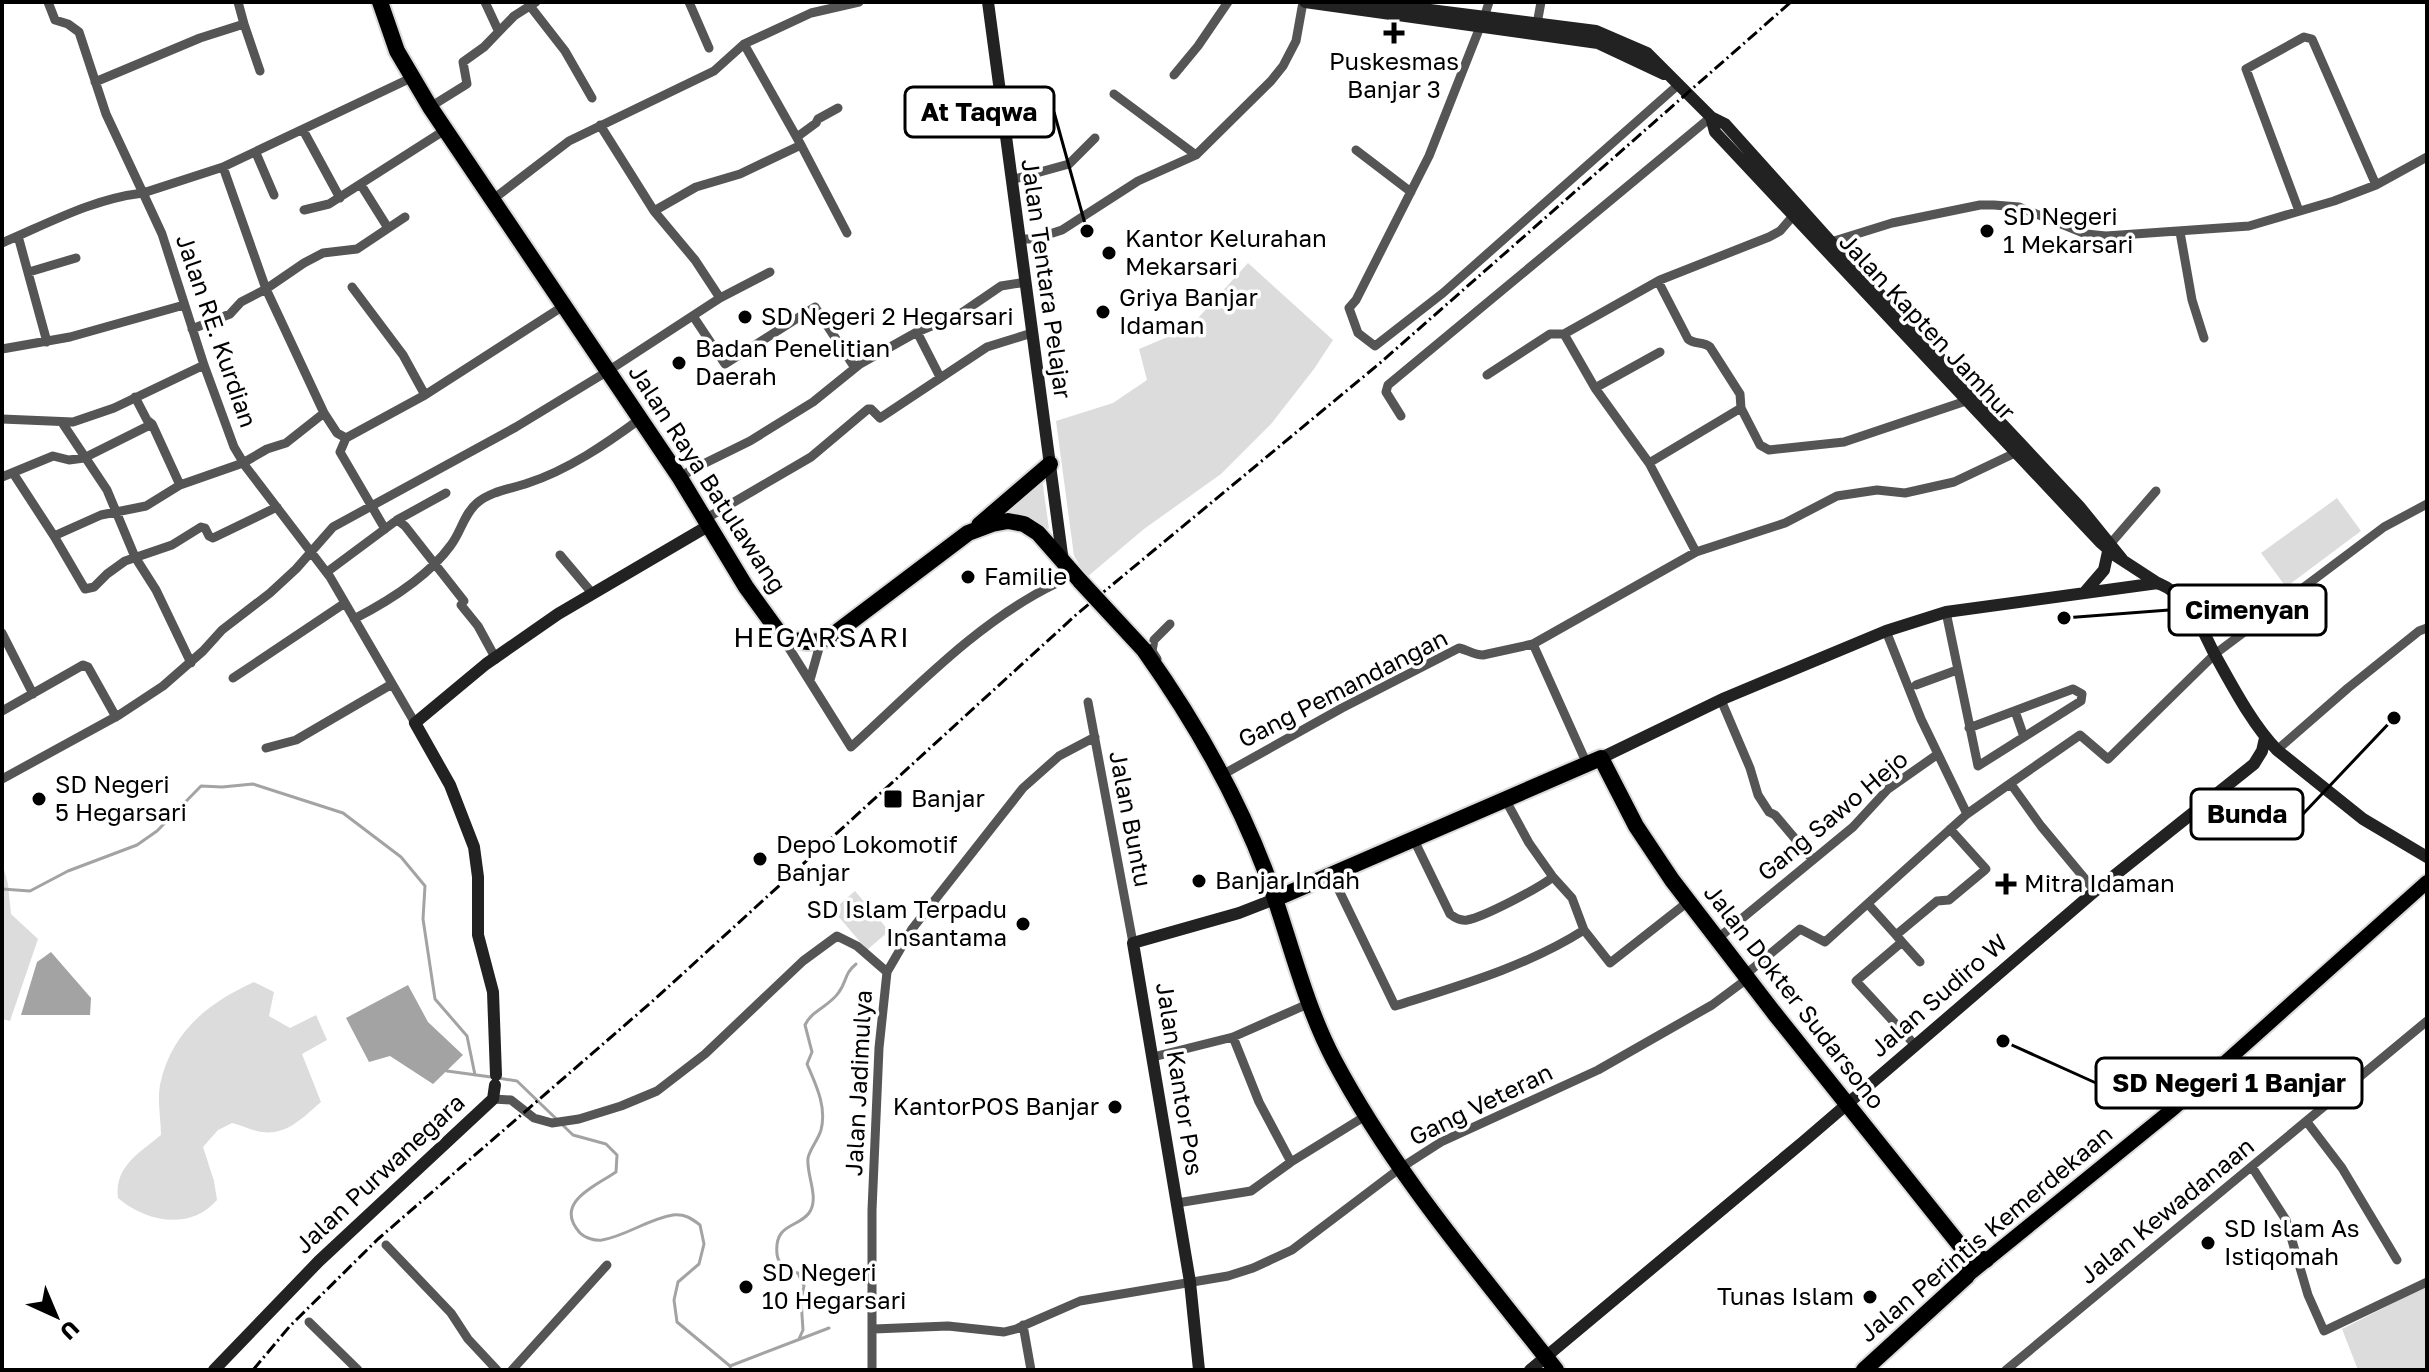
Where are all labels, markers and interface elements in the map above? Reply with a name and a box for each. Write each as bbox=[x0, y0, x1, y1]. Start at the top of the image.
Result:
marker: Puskesmas Banjar 3 bbox=[1383, 22, 1405, 44]
place label: Puskesmas Banjar 3 bbox=[1329, 46, 1459, 103]
callout: At Taqwa bbox=[905, 87, 1054, 137]
text: At Taqwa bbox=[921, 96, 1037, 127]
street label: Jalan Tentara Pelajar bbox=[1016, 157, 1079, 401]
place label: SD Negeri 1 Mekarsari bbox=[2003, 201, 2134, 258]
marker: SD Negeri 1 Mekarsari bbox=[1978, 222, 1996, 240]
place label: Kantor Kelurahan Mekarsari bbox=[1125, 223, 1327, 280]
street label: Jalan Kapten Jamhur bbox=[1834, 227, 2022, 425]
street label: Jalan RE. Kurdian bbox=[171, 230, 264, 431]
marker: Kantor Kelurahan Mekarsari bbox=[1100, 244, 1118, 262]
place label: Griya Banjar Idaman bbox=[1119, 282, 1258, 339]
place label: SD Negeri 2 Hegarsari bbox=[761, 301, 1014, 330]
marker: Griya Banjar Idaman bbox=[1094, 303, 1112, 321]
marker: SD Negeri 2 Hegarsari bbox=[736, 308, 754, 326]
place label: Badan Penelitian Daerah bbox=[695, 333, 890, 390]
marker: Badan Penelitian Daerah bbox=[670, 354, 688, 372]
street label: Jalan Raya Batulawang bbox=[623, 358, 793, 598]
place label: Familie bbox=[984, 561, 1067, 590]
marker: Familie bbox=[959, 568, 977, 586]
callout: Cimenyan bbox=[2169, 585, 2326, 635]
text: Cimenyan bbox=[2185, 594, 2309, 625]
district label: HEGARSARI bbox=[733, 620, 911, 653]
street label: Gang Pemandangan bbox=[1233, 622, 1452, 753]
street label: Gang Sawo Hejo bbox=[1751, 744, 1913, 886]
street label: Jalan Buntu bbox=[1104, 748, 1159, 889]
place label: SD Negeri 5 Hegarsari bbox=[55, 769, 187, 826]
place label: Banjar bbox=[911, 783, 985, 812]
marker: Banjar bbox=[882, 788, 904, 810]
callout: Bunda bbox=[2191, 789, 2303, 839]
marker: SD Negeri 5 Hegarsari bbox=[30, 790, 48, 808]
text: Bunda bbox=[2207, 798, 2287, 829]
place label: Depo Lokomotif Banjar bbox=[776, 829, 958, 886]
marker: Depo Lokomotif Banjar bbox=[751, 850, 769, 868]
place label: Banjar Indah bbox=[1215, 865, 1360, 894]
place label: Mitra Idaman bbox=[2024, 868, 2175, 897]
marker: Banjar Indah bbox=[1190, 872, 1208, 890]
marker: Mitra Idaman bbox=[1995, 873, 2017, 895]
street label: Jalan Dokter Sudarsono bbox=[1699, 878, 1892, 1114]
place label: SD Islam Terpadu Insantama bbox=[807, 894, 1007, 951]
marker: SD Islam Terpadu Insantama bbox=[1014, 915, 1032, 933]
street label: Jalan Sudiro W bbox=[1863, 927, 2013, 1062]
street label: Jalan Kantor Pos bbox=[1151, 980, 1210, 1177]
street label: Jalan Jadimulya bbox=[838, 989, 877, 1177]
street label: Gang Veteran bbox=[1404, 1057, 1557, 1151]
callout: SD Negeri 1 Banjar bbox=[2096, 1058, 2362, 1108]
text: SD Negeri 1 Banjar bbox=[2112, 1067, 2346, 1098]
street label: Jalan Purwanegara bbox=[288, 1087, 470, 1259]
place label: KantorPOS Banjar bbox=[893, 1091, 1099, 1120]
marker: KantorPOS Banjar bbox=[1106, 1098, 1124, 1116]
street label: Jalan Perintis Kemerdekaan bbox=[1853, 1118, 2118, 1347]
street label: Jalan Kewadanaan bbox=[2073, 1131, 2259, 1289]
place label: SD Islam As Istiqomah bbox=[2224, 1213, 2360, 1270]
marker: SD Islam As Istiqomah bbox=[2199, 1234, 2217, 1252]
place label: SD Negeri 10 Hegarsari bbox=[762, 1257, 906, 1314]
north arrow bbox=[16, 1276, 96, 1356]
marker: SD Negeri 10 Hegarsari bbox=[737, 1278, 755, 1296]
place label: Tunas Islam bbox=[1717, 1281, 1854, 1310]
marker: Tunas Islam bbox=[1861, 1288, 1879, 1306]
text: U bbox=[55, 1315, 85, 1346]

